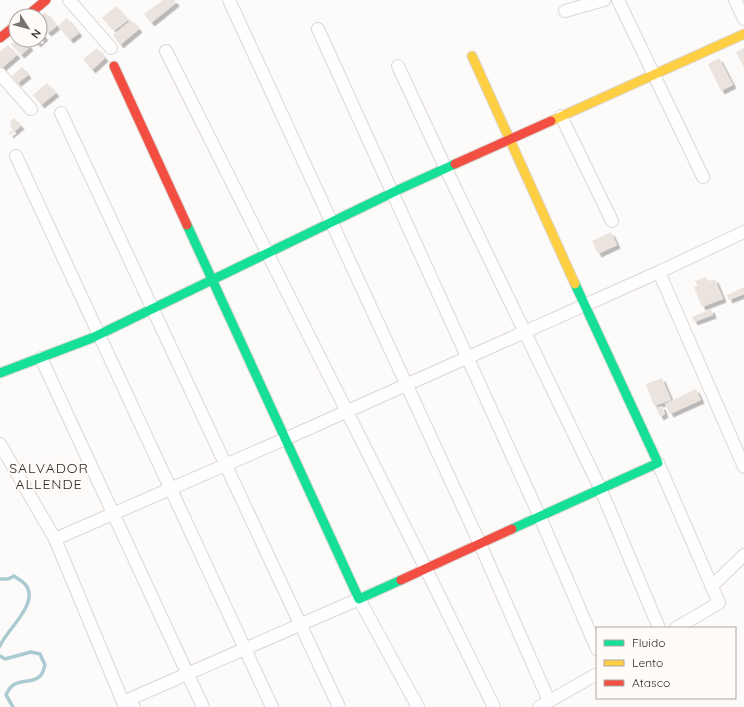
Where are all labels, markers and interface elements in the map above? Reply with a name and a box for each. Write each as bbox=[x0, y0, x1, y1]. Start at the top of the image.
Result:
north arrow bbox=[8, 8, 48, 48]
text: N bbox=[28, 26, 44, 41]
district label: SALVADOR ALLENDE bbox=[9, 459, 89, 493]
legend bbox=[596, 627, 736, 699]
text: Fluido bbox=[632, 635, 665, 650]
text: Lento bbox=[632, 655, 663, 670]
text: Atasco bbox=[632, 675, 670, 690]

